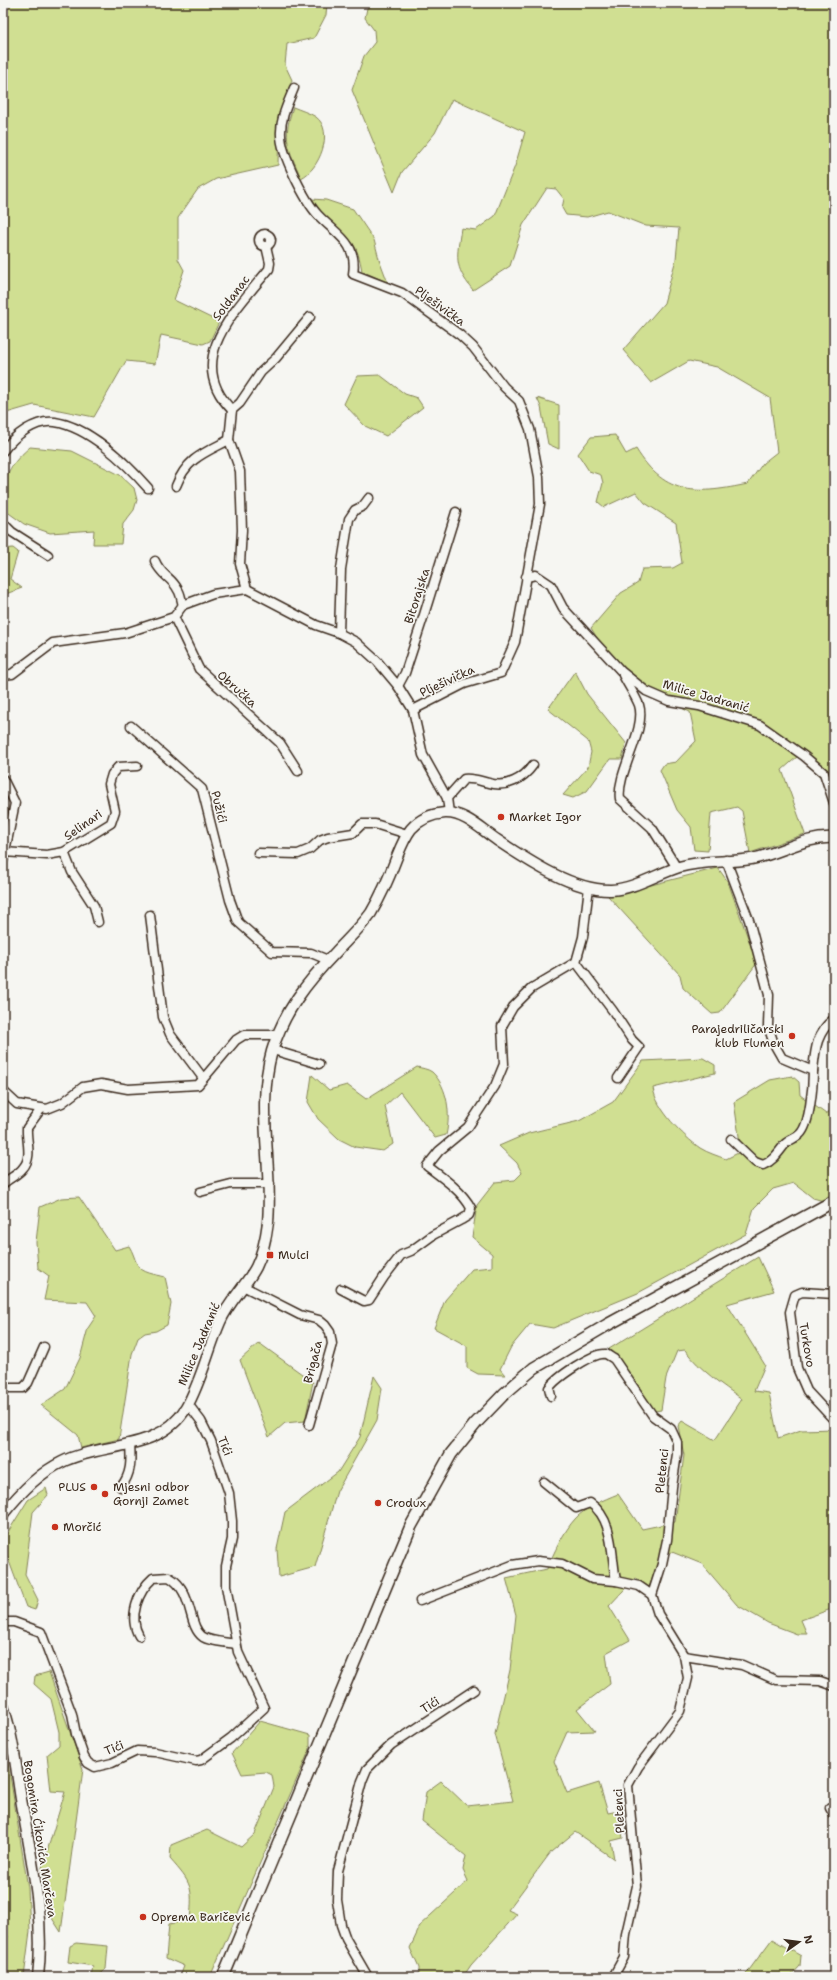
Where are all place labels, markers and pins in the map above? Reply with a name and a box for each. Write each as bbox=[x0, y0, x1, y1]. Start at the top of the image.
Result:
place label: Market Igor bbox=[509, 809, 582, 825]
marker: Market Igor bbox=[496, 812, 506, 822]
place label: Parajedriličarski klub Flumen bbox=[691, 1021, 784, 1051]
marker: Parajedriličarski klub Flumen bbox=[787, 1031, 797, 1041]
place label: Mulci bbox=[278, 1247, 309, 1263]
marker: Mulci bbox=[265, 1250, 275, 1260]
place label: PLUS bbox=[58, 1479, 86, 1495]
place label: Mjesni odbor Gornji Zamet bbox=[113, 1479, 190, 1509]
marker: PLUS bbox=[89, 1482, 99, 1492]
marker: Mjesni odbor Gornji Zamet bbox=[100, 1489, 110, 1499]
place label: Crodux bbox=[386, 1495, 426, 1511]
marker: Crodux bbox=[373, 1498, 383, 1508]
place label: Morčić bbox=[63, 1519, 102, 1535]
marker: Morčić bbox=[50, 1522, 60, 1532]
place label: Oprema Baričević bbox=[151, 1909, 251, 1925]
marker: Oprema Baričević bbox=[138, 1912, 148, 1922]

